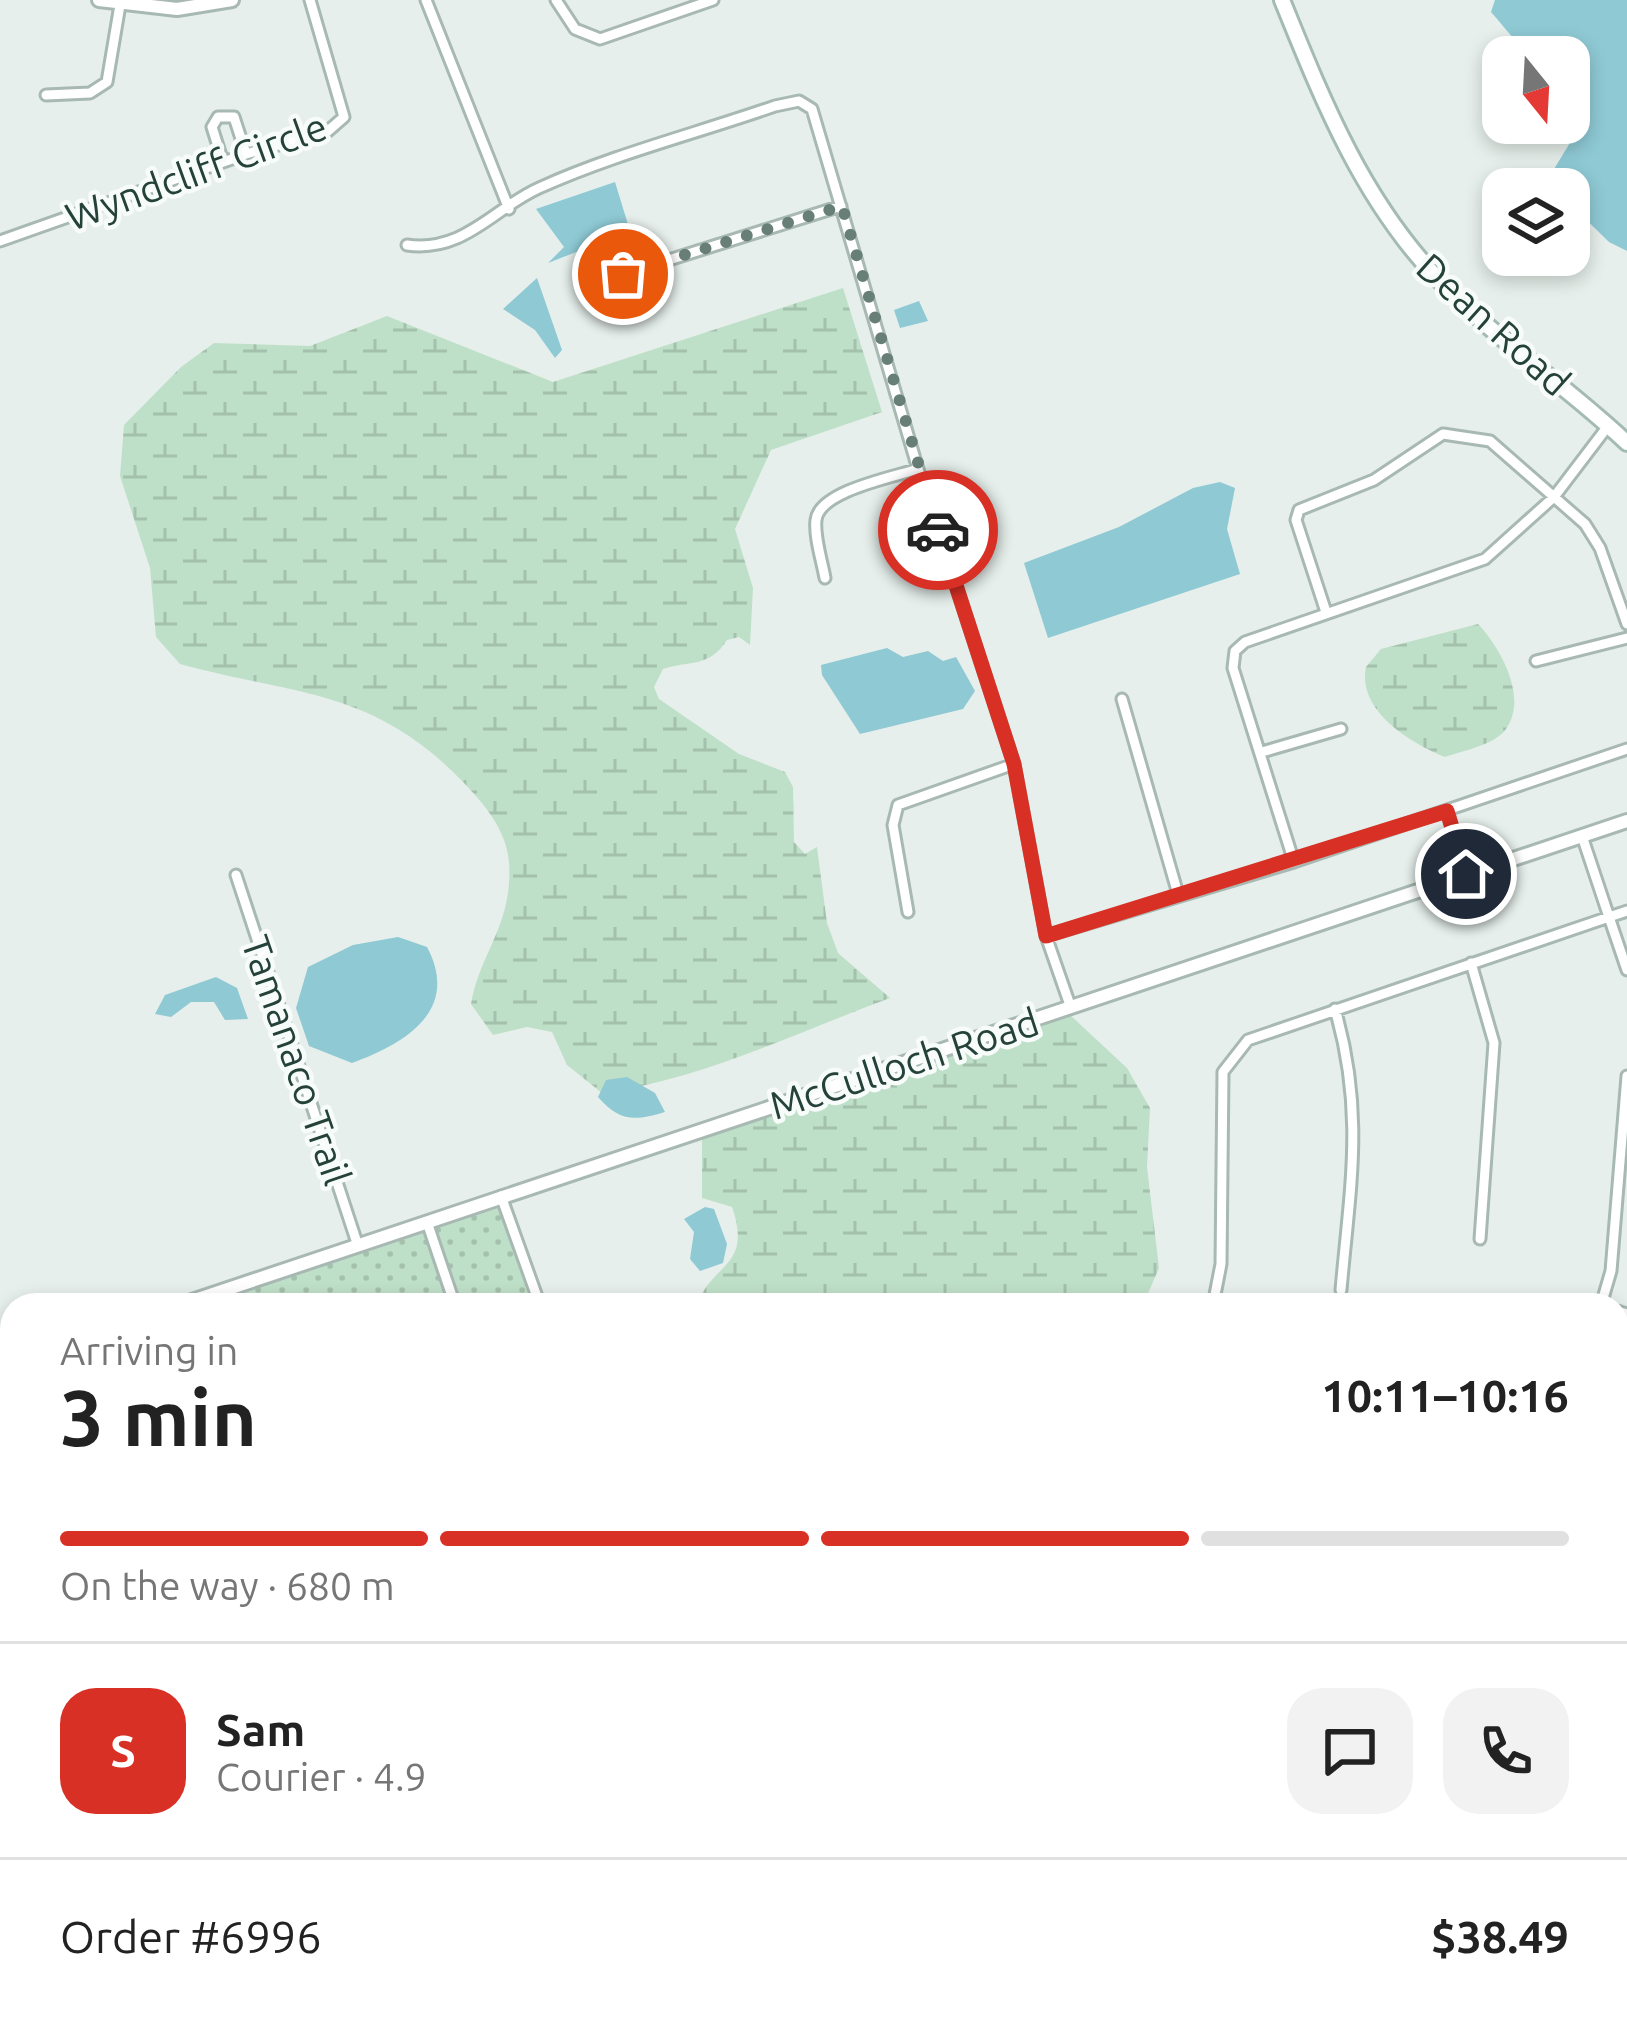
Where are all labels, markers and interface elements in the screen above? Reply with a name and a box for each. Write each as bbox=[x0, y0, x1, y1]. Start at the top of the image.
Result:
north arrow bbox=[1482, 36, 1590, 144]
map controls bbox=[1482, 36, 1590, 276]
street label: Wyndcliff Circle bbox=[60, 104, 332, 238]
button: layers bbox=[1482, 168, 1590, 276]
pin bbox=[572, 223, 674, 325]
icon: bag bbox=[590, 241, 656, 307]
street label: Dean Road bbox=[1409, 244, 1579, 404]
courier bbox=[878, 470, 998, 590]
icon: car bbox=[905, 497, 971, 563]
pin bbox=[1415, 823, 1517, 925]
icon: home bbox=[1433, 841, 1499, 907]
street label: Tamanaco Trail bbox=[234, 930, 360, 1190]
street label: McCulloch Road bbox=[764, 999, 1044, 1127]
text: Arriving in bbox=[60, 1329, 238, 1372]
text: 10:11–10:16 bbox=[1321, 1370, 1569, 1421]
text: 3 min bbox=[60, 1373, 257, 1461]
text: On the way · 680 m bbox=[60, 1564, 395, 1607]
button: chat bbox=[1287, 1688, 1413, 1814]
button: phone bbox=[1443, 1688, 1569, 1814]
text: Sam bbox=[216, 1704, 305, 1755]
text: S bbox=[110, 1725, 136, 1776]
text: Courier · 4.9 bbox=[216, 1755, 427, 1798]
text: Order #6996 bbox=[60, 1911, 322, 1962]
text: $38.49 bbox=[1431, 1911, 1569, 1962]

